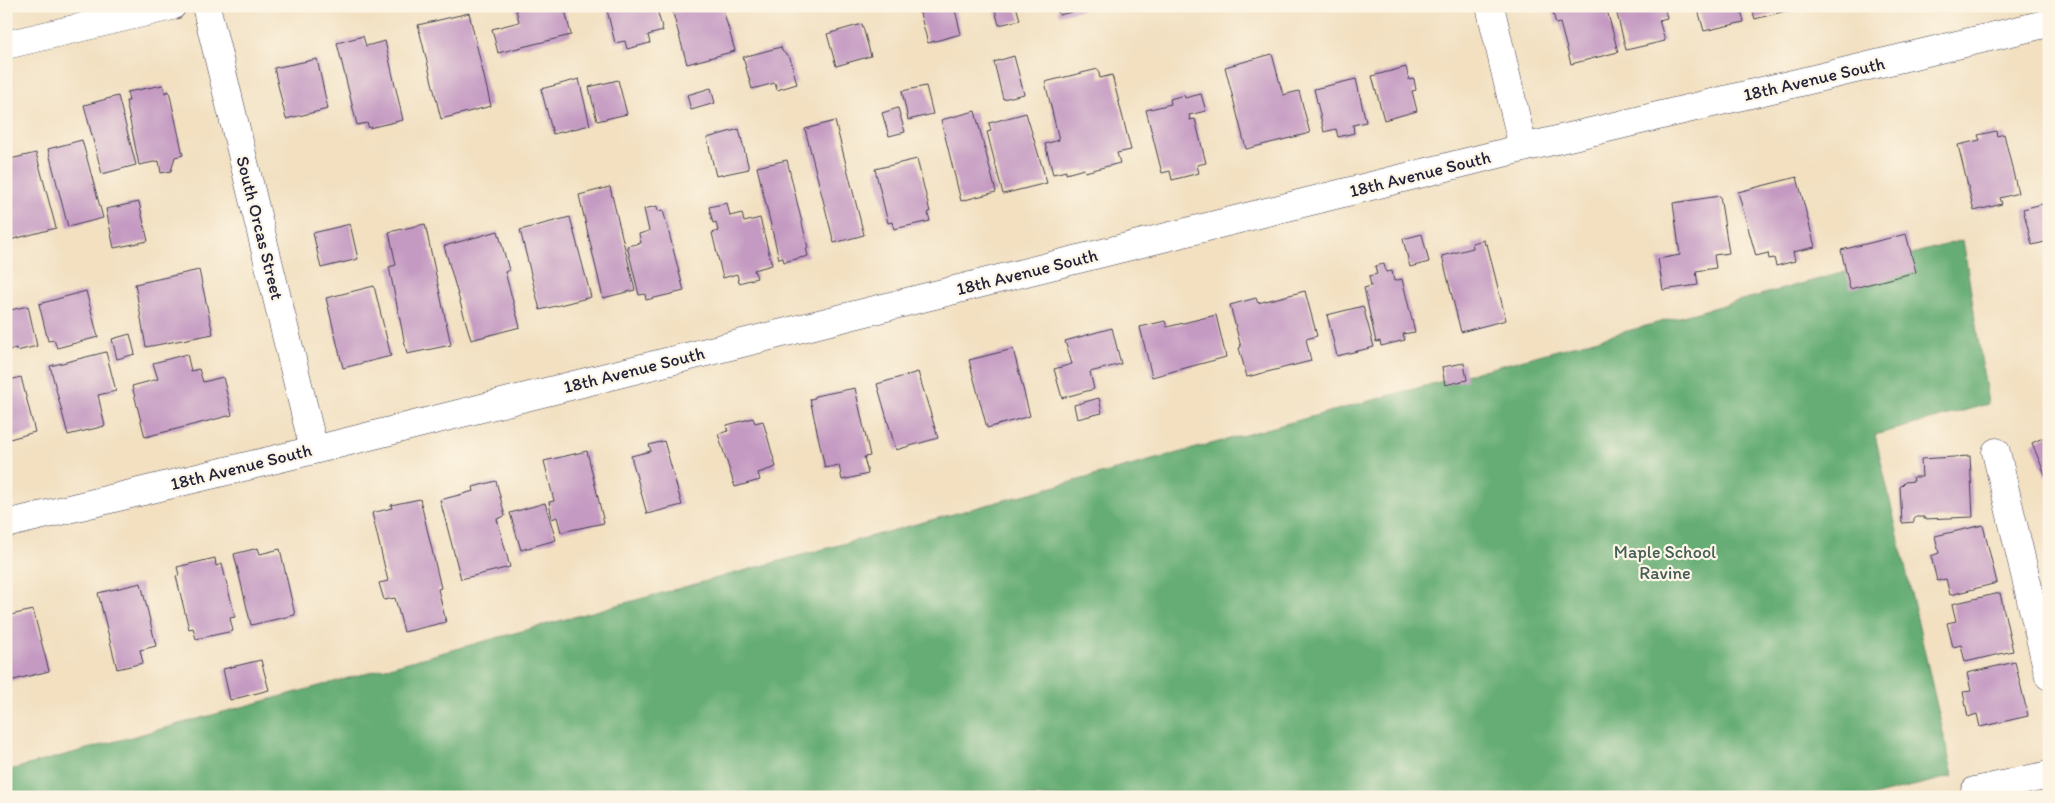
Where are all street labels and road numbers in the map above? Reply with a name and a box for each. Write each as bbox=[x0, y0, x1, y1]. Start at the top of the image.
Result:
street label: 18th Avenue South bbox=[1741, 52, 1887, 106]
street label: 18th Avenue South bbox=[1347, 146, 1493, 202]
street label: South Orcas Street bbox=[232, 154, 289, 302]
street label: 18th Avenue South bbox=[954, 244, 1100, 300]
street label: 18th Avenue South bbox=[561, 342, 707, 398]
street label: 18th Avenue South bbox=[168, 439, 314, 495]

